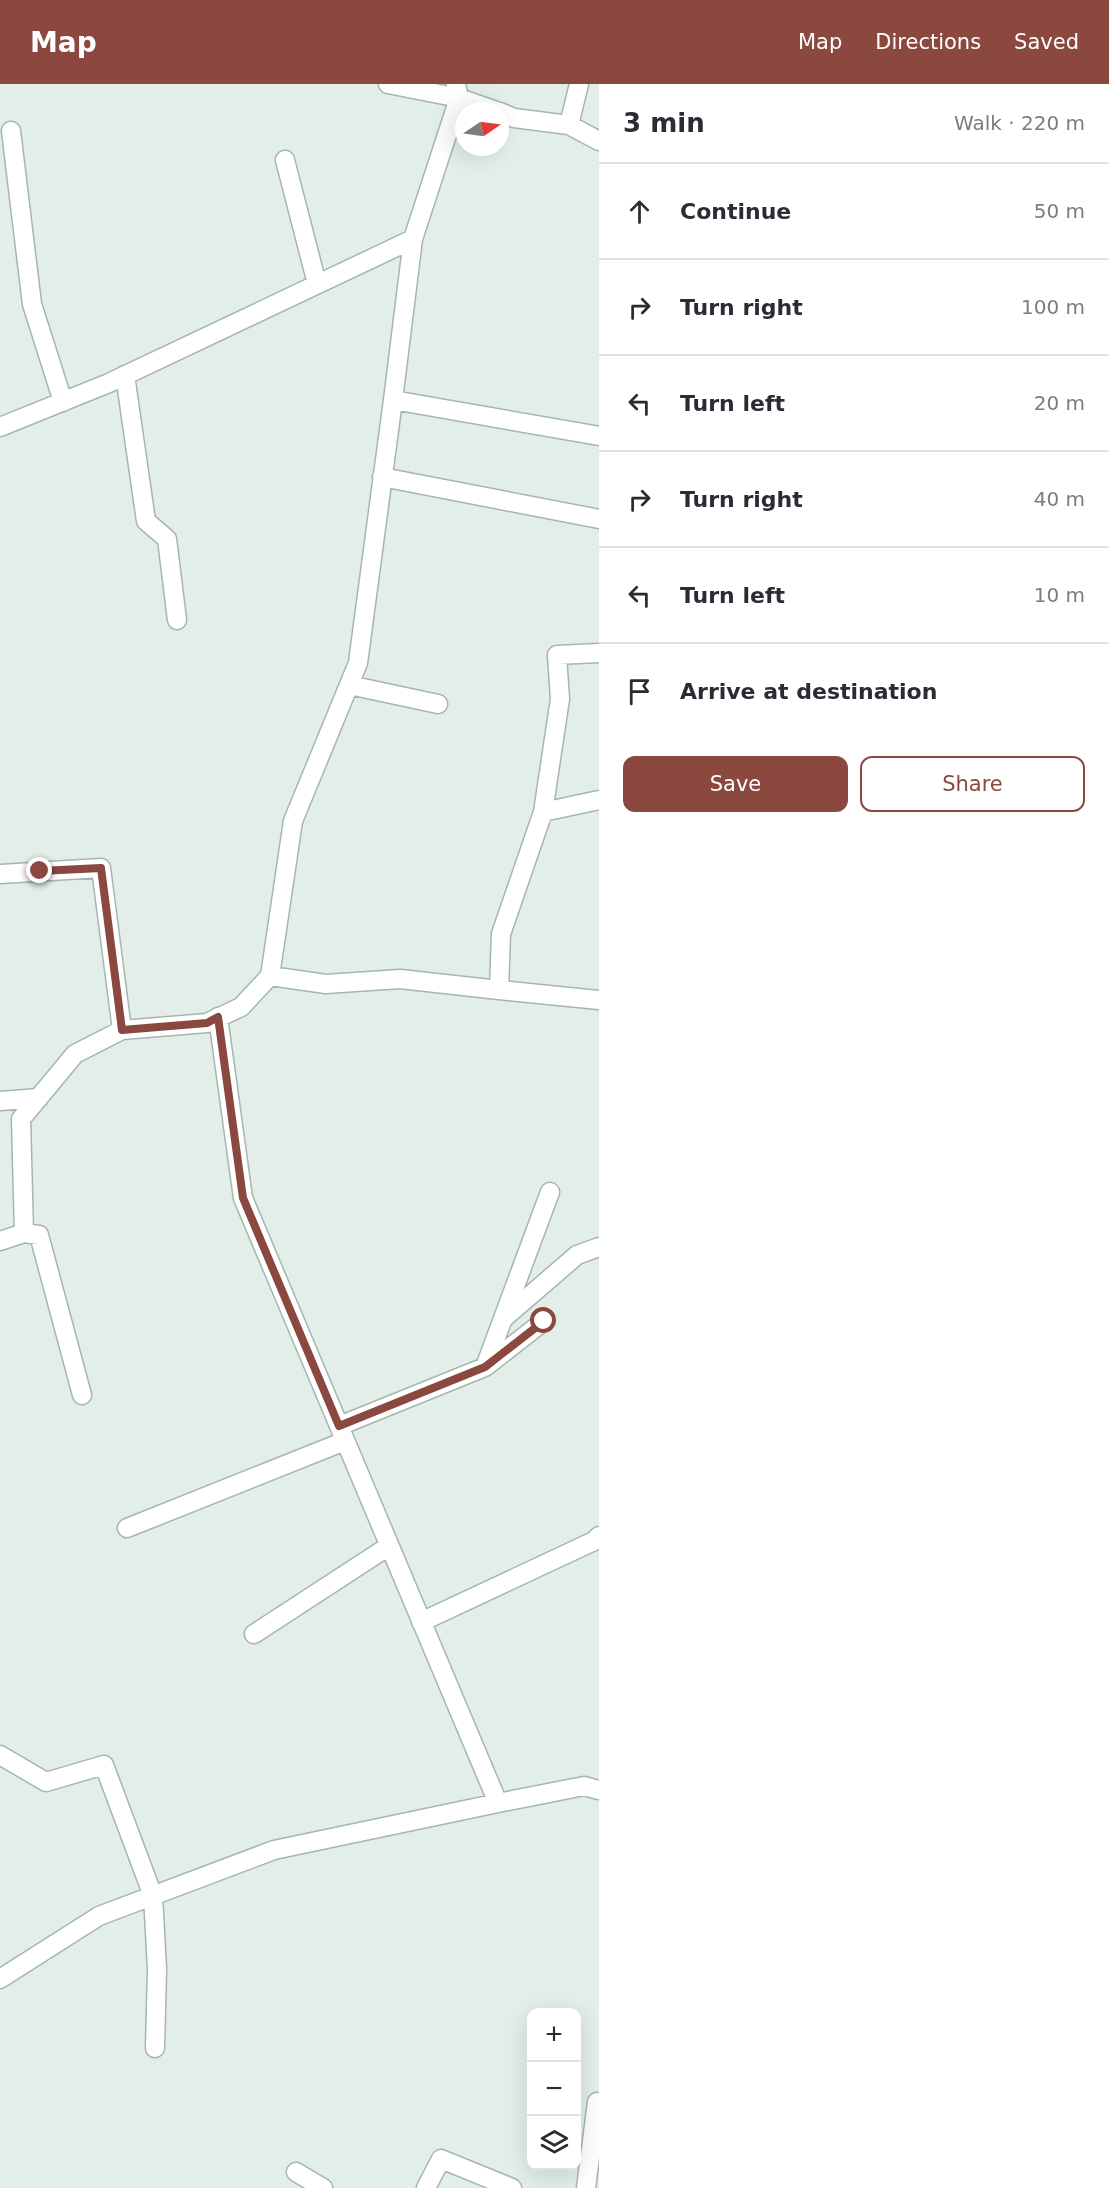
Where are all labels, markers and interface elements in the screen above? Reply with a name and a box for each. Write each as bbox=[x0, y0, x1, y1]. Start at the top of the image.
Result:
text: Map bbox=[30, 26, 97, 59]
text: Map bbox=[798, 30, 842, 54]
text: Directions bbox=[875, 30, 981, 54]
text: Saved bbox=[1014, 30, 1079, 54]
north arrow bbox=[455, 102, 509, 156]
text: 3 min bbox=[623, 108, 705, 138]
text: Walk · 220 m bbox=[954, 111, 1085, 135]
icon: ahead bbox=[623, 195, 656, 228]
text: Continue bbox=[680, 199, 791, 224]
text: 50 m bbox=[1034, 199, 1085, 223]
icon: right bbox=[623, 291, 656, 324]
text: Turn right bbox=[680, 295, 803, 320]
text: 100 m bbox=[1021, 295, 1085, 319]
icon: left bbox=[623, 387, 656, 420]
text: Turn left bbox=[680, 391, 785, 416]
text: 20 m bbox=[1034, 391, 1085, 415]
icon: right bbox=[623, 483, 656, 516]
text: Turn right bbox=[680, 487, 803, 512]
text: 40 m bbox=[1034, 487, 1085, 511]
icon: left bbox=[623, 579, 656, 612]
text: Turn left bbox=[680, 583, 785, 608]
text: 10 m bbox=[1034, 583, 1085, 607]
icon: arrive bbox=[623, 675, 656, 708]
text: Arrive at destination bbox=[680, 679, 937, 704]
button: Save bbox=[623, 756, 848, 812]
button: Share bbox=[860, 756, 1085, 812]
route end bbox=[26, 857, 52, 883]
route start bbox=[530, 1307, 556, 1333]
map controls bbox=[527, 2008, 581, 2170]
button: + bbox=[527, 2008, 581, 2062]
button: − bbox=[527, 2062, 581, 2116]
button: layers bbox=[527, 2116, 581, 2170]

